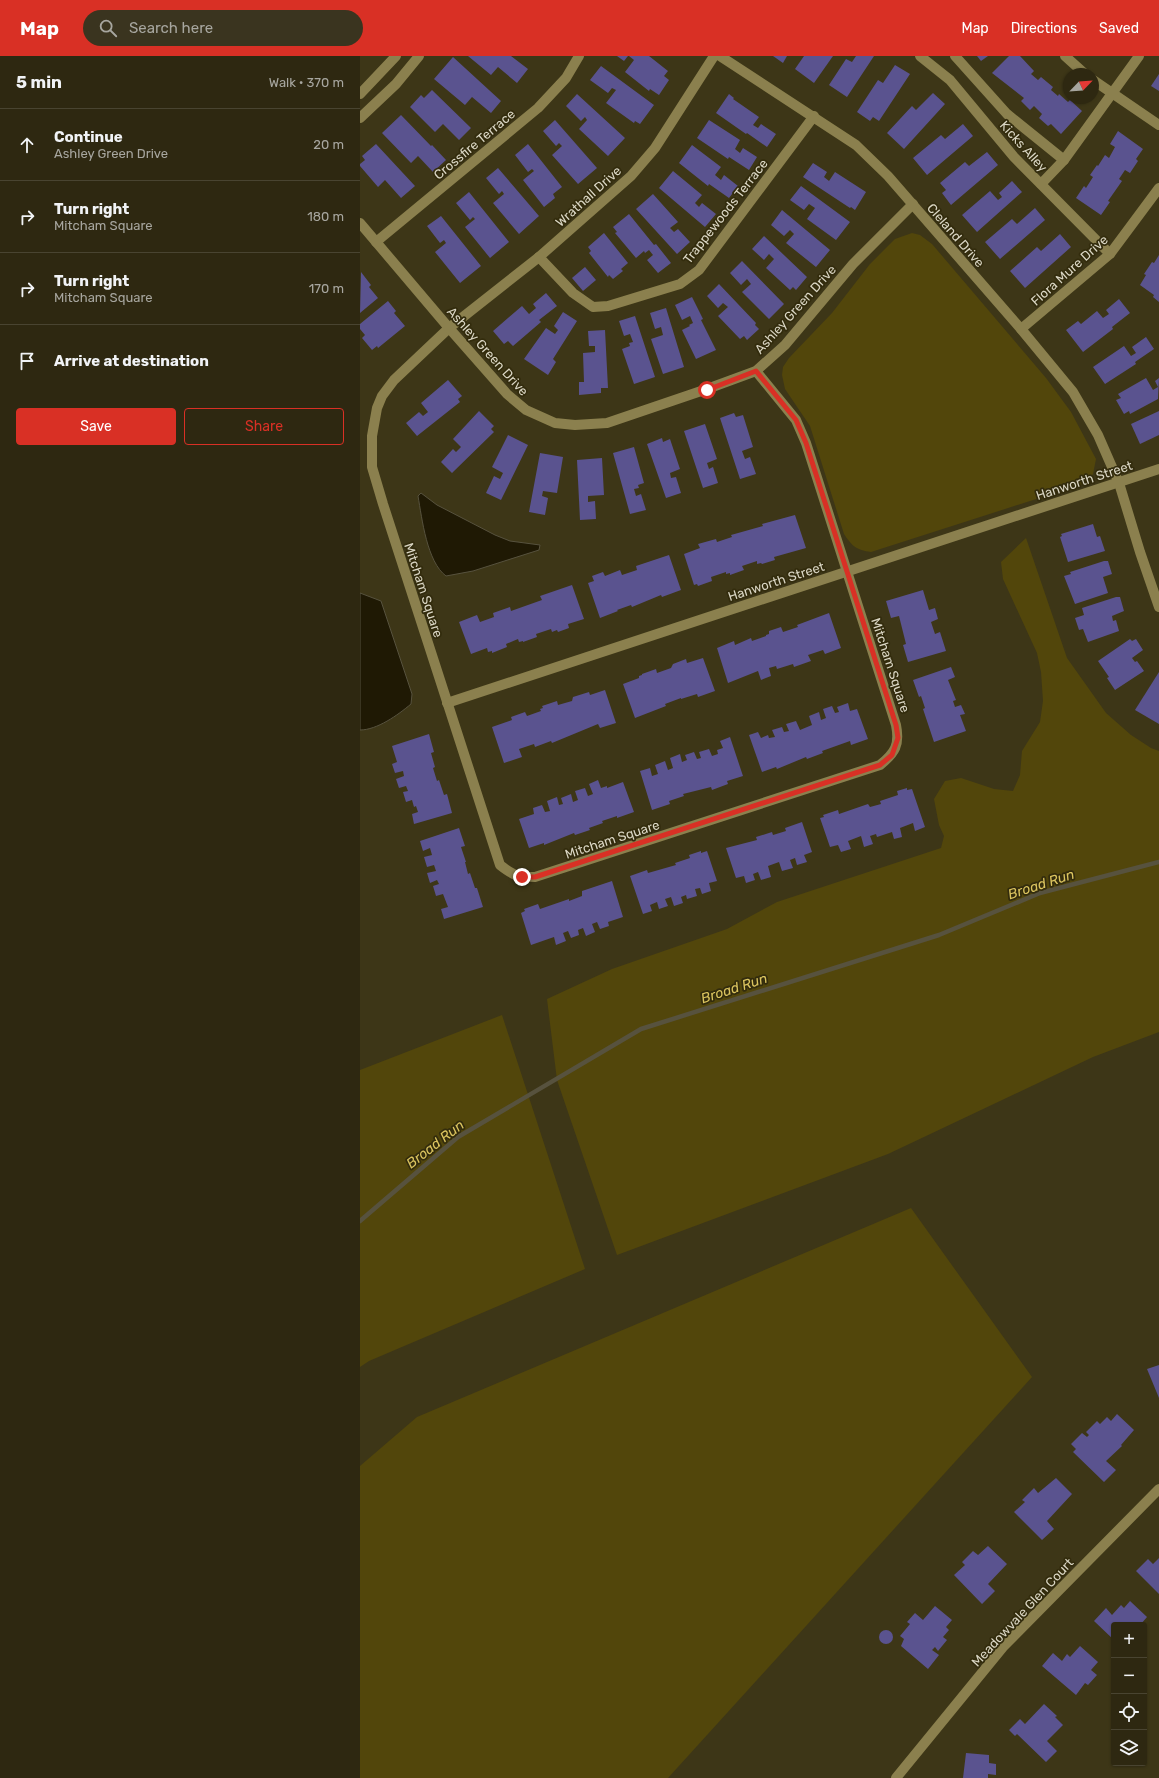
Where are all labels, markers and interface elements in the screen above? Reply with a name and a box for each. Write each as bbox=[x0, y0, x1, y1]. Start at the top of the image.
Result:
search box bbox=[83, 10, 363, 46]
text: Map bbox=[20, 17, 59, 40]
icon: search bbox=[97, 17, 119, 39]
text: Search here bbox=[129, 19, 213, 37]
text: Map bbox=[962, 20, 989, 37]
text: Directions bbox=[1011, 20, 1077, 37]
text: Saved bbox=[1099, 20, 1139, 37]
north arrow bbox=[1063, 68, 1099, 104]
text: 5 min bbox=[16, 72, 62, 92]
text: Walk · 370 m bbox=[269, 75, 344, 90]
street label: Crossfire Terrace bbox=[431, 106, 518, 183]
street label: Kicks Alley bbox=[997, 118, 1050, 175]
text: Continue bbox=[54, 128, 123, 146]
icon: ahead bbox=[16, 134, 38, 156]
text: 20 m bbox=[313, 137, 344, 152]
text: Ashley Green Drive bbox=[54, 146, 168, 161]
street label: Trappewoods Terrace bbox=[680, 156, 771, 267]
street label: Wrathall Drive bbox=[552, 163, 624, 230]
text: Turn right bbox=[54, 200, 129, 218]
street label: Cleland Drive bbox=[924, 200, 987, 270]
icon: right bbox=[16, 206, 38, 228]
text: 180 m bbox=[307, 209, 344, 224]
text: Mitcham Square bbox=[54, 218, 153, 233]
street label: Flora Mure Drive bbox=[1028, 232, 1111, 309]
street label: Ashley Green Drive bbox=[752, 262, 839, 357]
text: Turn right bbox=[54, 272, 129, 290]
icon: right bbox=[16, 278, 38, 300]
text: 170 m bbox=[309, 281, 344, 296]
text: Mitcham Square bbox=[54, 290, 153, 305]
street label: Ashley Green Drive bbox=[444, 304, 531, 399]
icon: arrive bbox=[16, 350, 38, 372]
text: Arrive at destination bbox=[54, 352, 209, 370]
route start bbox=[698, 381, 716, 399]
button: Save bbox=[16, 408, 176, 445]
button: Share bbox=[184, 408, 344, 445]
street label: Hanworth Street bbox=[1034, 458, 1134, 503]
street label: Mitcham Square bbox=[401, 541, 446, 639]
street label: Hanworth Street bbox=[726, 559, 826, 604]
street label: Mitcham Square bbox=[868, 616, 913, 714]
street label: Mitcham Square bbox=[563, 817, 661, 862]
water label: Broad Run bbox=[1006, 866, 1076, 903]
route end bbox=[513, 868, 531, 886]
water label: Broad Run bbox=[699, 970, 769, 1007]
water label: Broad Run bbox=[403, 1117, 468, 1172]
street label: Meadowvale Glen Court bbox=[968, 1555, 1076, 1669]
map controls bbox=[1111, 1622, 1147, 1766]
button: + bbox=[1111, 1622, 1147, 1658]
button: − bbox=[1111, 1658, 1147, 1694]
button: locate bbox=[1111, 1694, 1147, 1730]
button: layers bbox=[1111, 1730, 1147, 1766]

